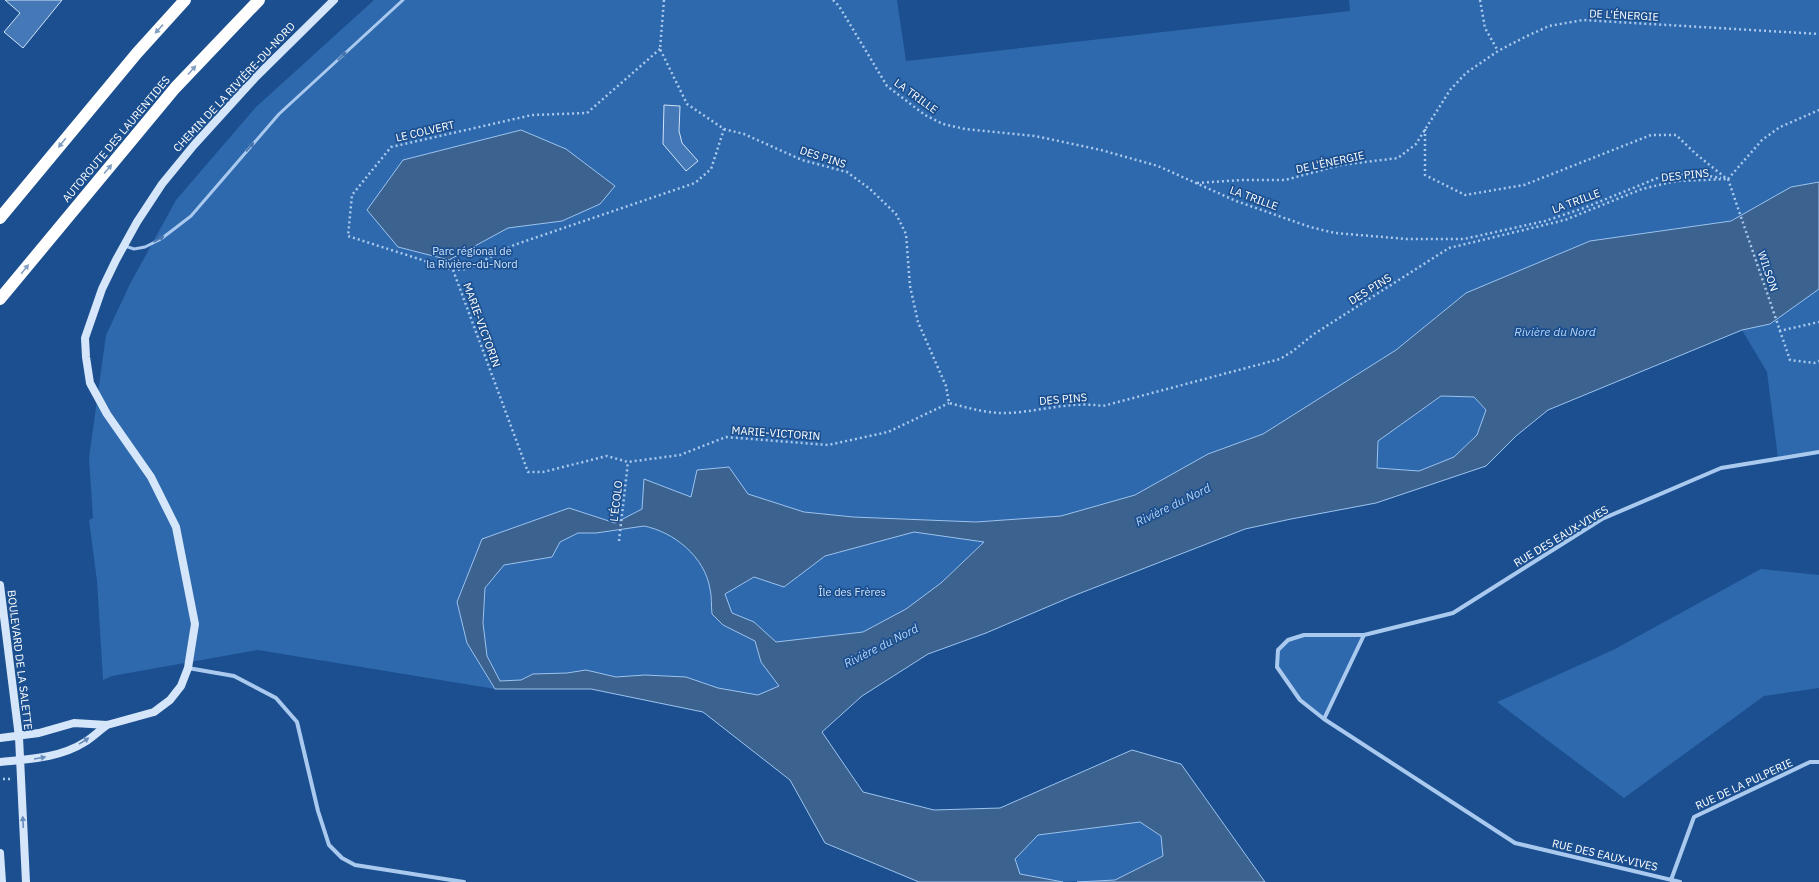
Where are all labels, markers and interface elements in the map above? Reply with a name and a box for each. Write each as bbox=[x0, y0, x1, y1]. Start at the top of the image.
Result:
street label: DE L'ÉNERGIE bbox=[1589, 6, 1659, 24]
street label: CHEMIN DE LA RIVIÈRE-DU-NORD bbox=[170, 19, 298, 155]
one-way arrow bbox=[155, 24, 164, 33]
one-way arrow bbox=[337, 51, 347, 61]
one-way arrow bbox=[187, 65, 197, 75]
street label: AUTOROUTE DES LAURENTIDES bbox=[59, 73, 173, 205]
street label: LA TRILLE bbox=[891, 75, 941, 117]
street label: LE COLVERT bbox=[394, 117, 456, 145]
one-way arrow bbox=[57, 137, 66, 148]
one-way arrow bbox=[245, 143, 254, 152]
street label: DES PINS bbox=[798, 143, 848, 171]
street label: DE L'ÉNERGIE bbox=[1294, 148, 1366, 176]
one-way arrow bbox=[103, 163, 112, 174]
street label: DES PINS bbox=[1660, 166, 1710, 184]
street label: LA TRILLE bbox=[1228, 183, 1280, 213]
street label: LA TRILLE bbox=[1550, 186, 1602, 216]
one-way arrow bbox=[153, 236, 165, 243]
park label: Parc régional de la Rivière-du-Nord bbox=[426, 244, 518, 271]
street label: WILSON bbox=[1755, 249, 1781, 293]
one-way arrow bbox=[20, 264, 29, 274]
street label: DES PINS bbox=[1346, 270, 1394, 308]
street label: MARIE-VICTORIN bbox=[460, 281, 504, 369]
water label: Rivière du Nord bbox=[1514, 324, 1596, 339]
street label: DES PINS bbox=[1038, 390, 1088, 408]
street label: MARIE-VICTORIN bbox=[731, 423, 821, 443]
street label: L'ÉCOLO bbox=[607, 479, 625, 522]
water label: Rivière du Nord bbox=[1133, 480, 1213, 529]
street label: RUE DES EAUX-VIVES bbox=[1511, 502, 1611, 570]
park label: Île des Frères bbox=[818, 585, 886, 599]
street label: BOULEVARD DE LA SALETTE bbox=[4, 589, 36, 731]
water label: Rivière du Nord bbox=[841, 620, 921, 671]
one-way arrow bbox=[79, 738, 90, 745]
one-way arrow bbox=[34, 754, 46, 760]
street label: RUE DE LA PULPERIE bbox=[1693, 755, 1795, 813]
one-way arrow bbox=[19, 816, 26, 828]
street label: RUE DES EAUX-VIVES bbox=[1551, 836, 1659, 874]

